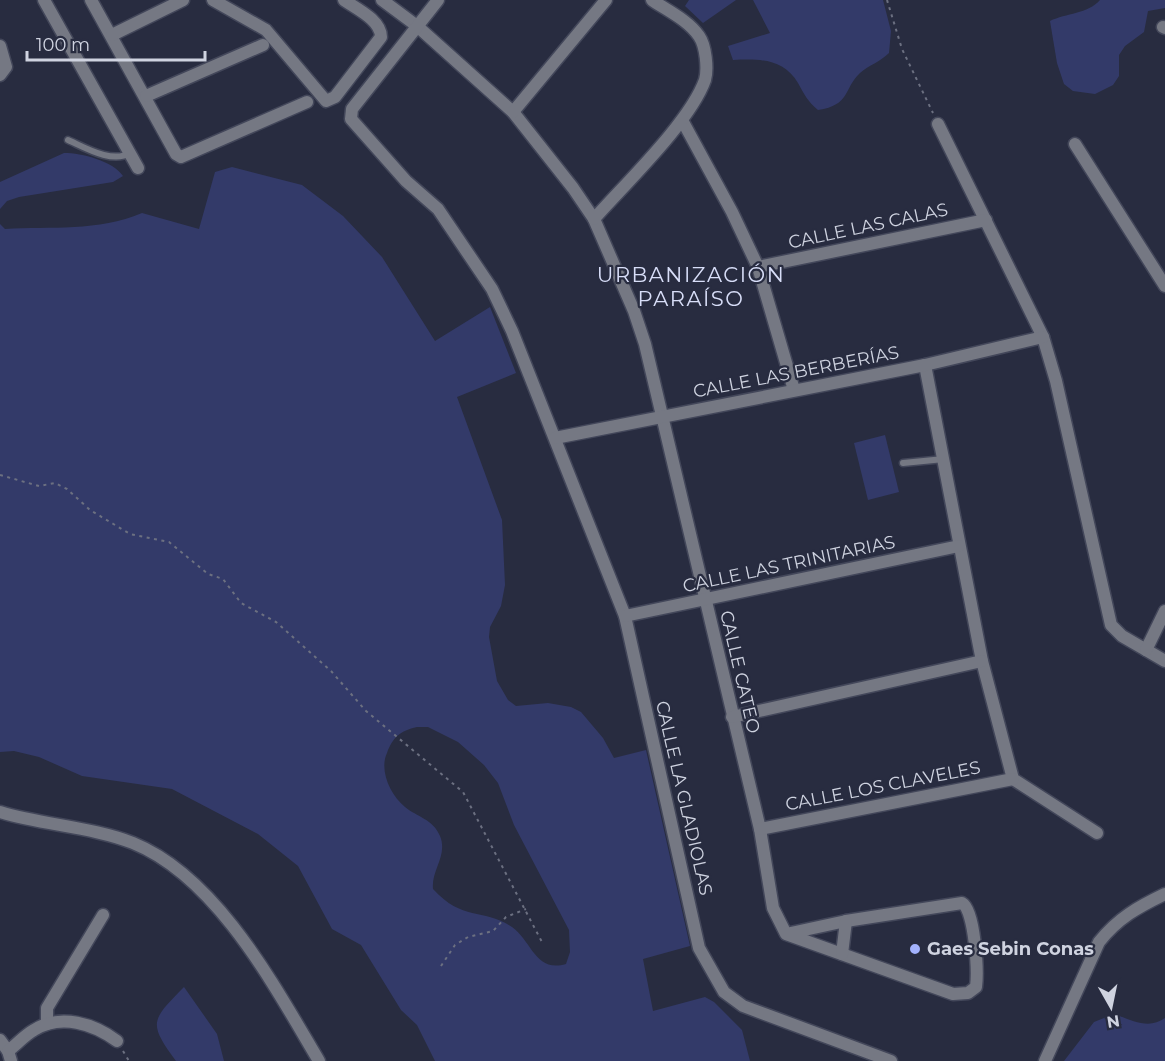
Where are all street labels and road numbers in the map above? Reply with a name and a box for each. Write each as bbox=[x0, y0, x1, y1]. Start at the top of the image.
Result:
street label: CALLE LAS CALAS bbox=[786, 198, 950, 254]
street label: CALLE LAS BERBERÍAS bbox=[691, 341, 901, 403]
street label: CALLE LAS TRINITARIAS bbox=[681, 531, 897, 597]
street label: CALLE CATEO bbox=[715, 608, 765, 736]
street label: CALLE LA GLADIOLAS bbox=[651, 699, 717, 897]
street label: CALLE LOS CLAVELES bbox=[784, 756, 982, 816]

